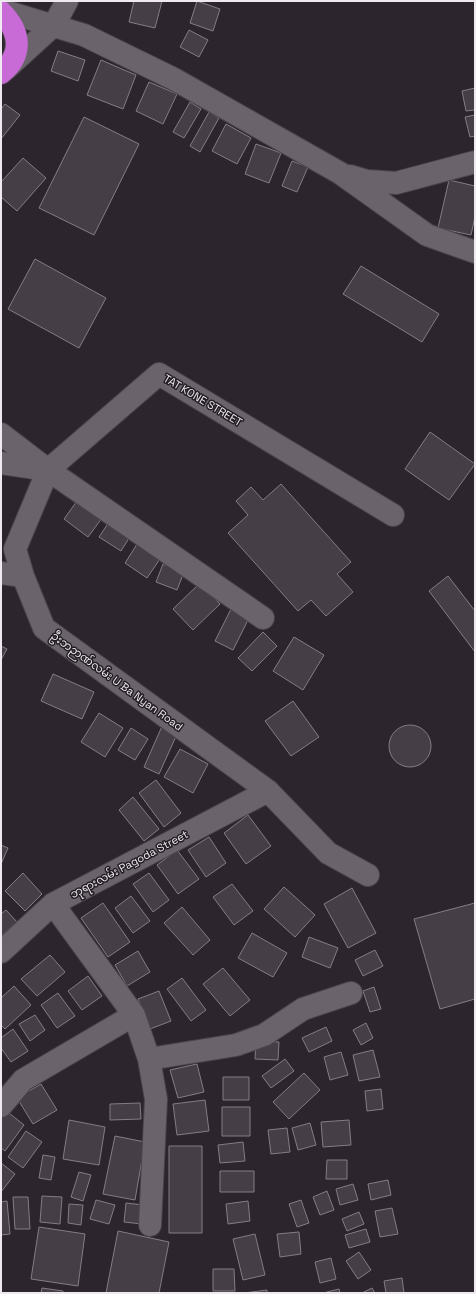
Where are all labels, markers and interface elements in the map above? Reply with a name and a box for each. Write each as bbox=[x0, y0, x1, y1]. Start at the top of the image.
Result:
street label: TAT KONE STREET bbox=[161, 371, 245, 429]
street label: ဦးဘဉာဏ်လမ်း U Ba Nyan Road bbox=[47, 628, 186, 735]
street label: ဘုရားလမ်း Pagoda Street bbox=[68, 827, 191, 903]

